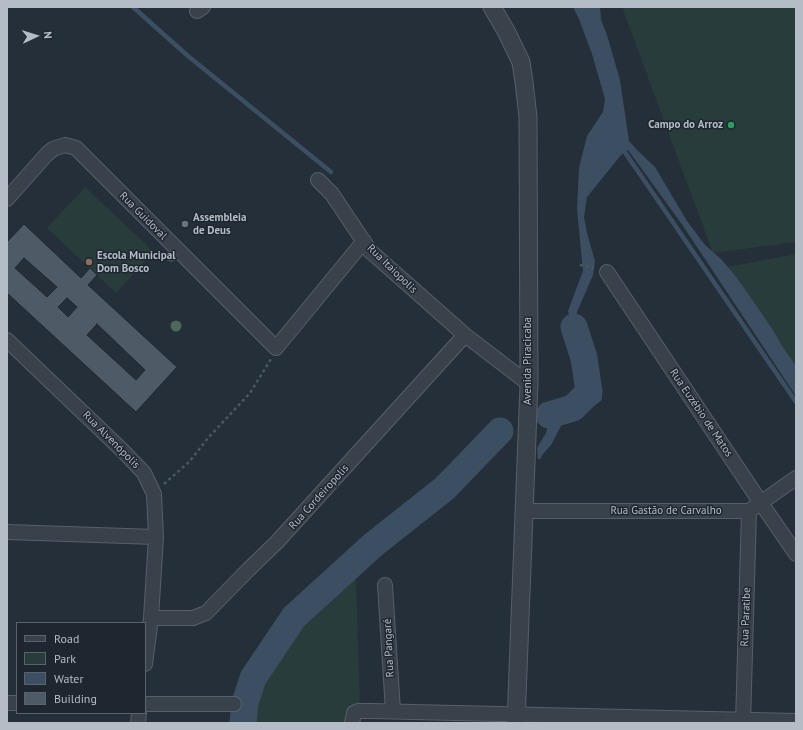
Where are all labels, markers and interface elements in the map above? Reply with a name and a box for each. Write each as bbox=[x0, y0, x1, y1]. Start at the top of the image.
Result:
north arrow bbox=[16, 16, 56, 56]
text: N bbox=[41, 31, 55, 39]
place label: Campo do Arroz bbox=[648, 118, 723, 132]
marker: Campo do Arroz bbox=[726, 120, 736, 130]
street label: Rua Guidoval bbox=[116, 189, 170, 243]
place label: Assembleia de Deus bbox=[193, 211, 247, 237]
marker: Assembleia de Deus bbox=[180, 219, 190, 229]
street label: Rua Itaiopolis bbox=[364, 242, 420, 296]
place label: Escola Municipal Dom Bosco bbox=[97, 249, 175, 275]
marker: Escola Municipal Dom Bosco bbox=[84, 257, 94, 267]
street label: Avenida Piracicaba bbox=[521, 317, 535, 405]
street label: Rua Euzébio de Matos bbox=[667, 366, 735, 460]
street label: Rua Alvenópolis bbox=[80, 409, 142, 471]
street label: Rua Cordeiropolis bbox=[286, 462, 352, 532]
street label: Rua Gastão de Carvalho bbox=[610, 504, 722, 518]
street label: Rua Paratibe bbox=[738, 587, 754, 647]
street label: Rua Pangaré bbox=[381, 618, 397, 678]
legend bbox=[16, 622, 146, 714]
text: Road bbox=[54, 631, 79, 646]
text: Park bbox=[54, 651, 76, 666]
text: Water bbox=[54, 671, 84, 686]
text: Building bbox=[54, 691, 97, 706]

